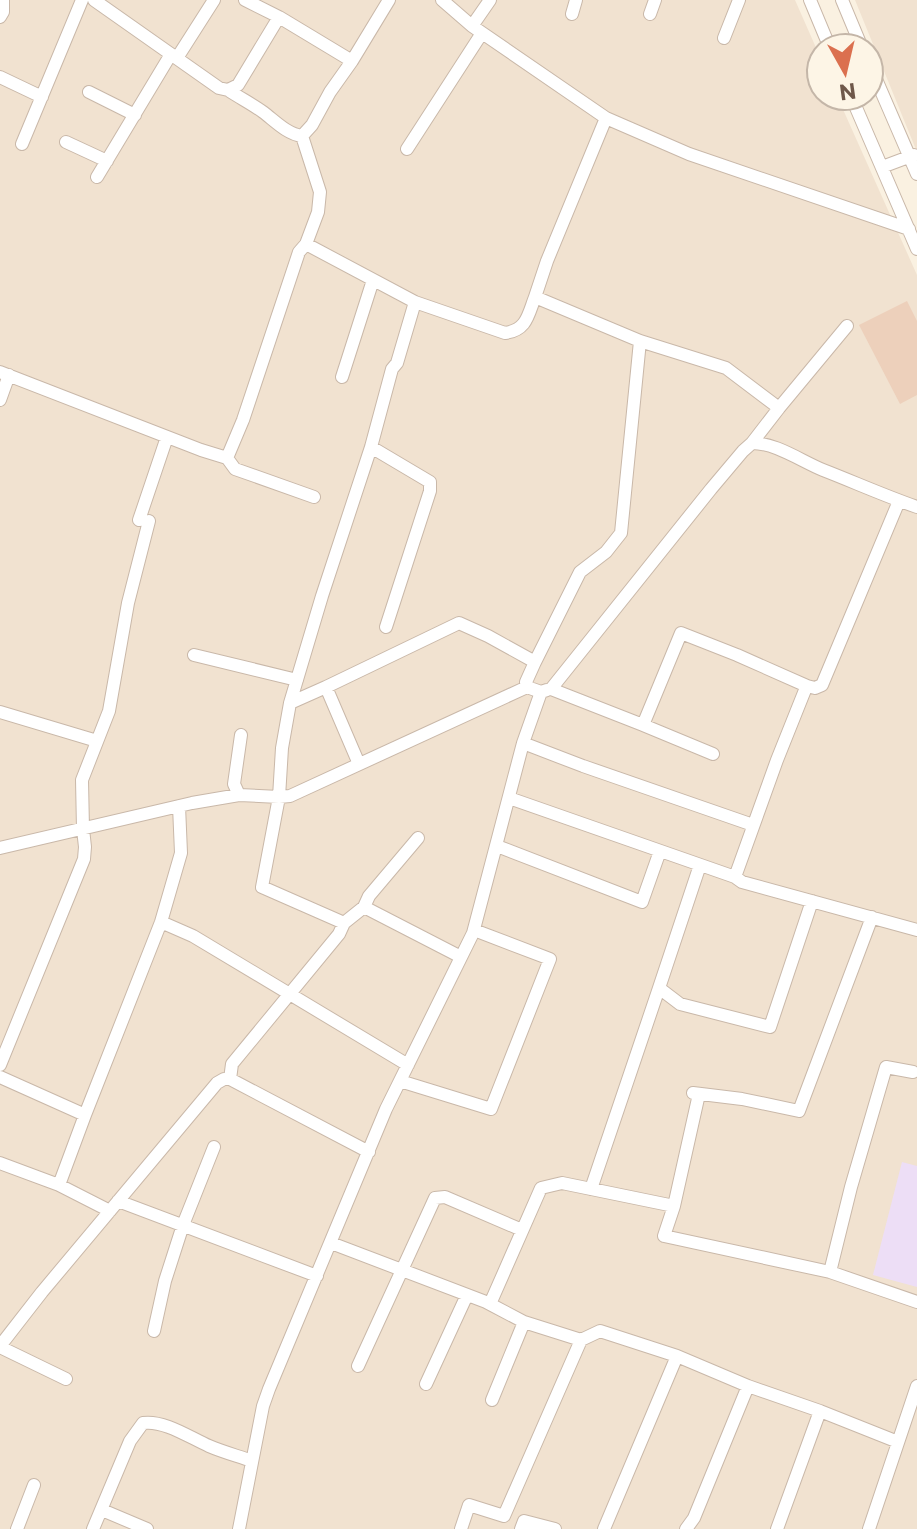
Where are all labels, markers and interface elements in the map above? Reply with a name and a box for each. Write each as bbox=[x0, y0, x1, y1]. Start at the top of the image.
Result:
north arrow bbox=[805, 32, 885, 112]
text: N bbox=[838, 78, 858, 107]

